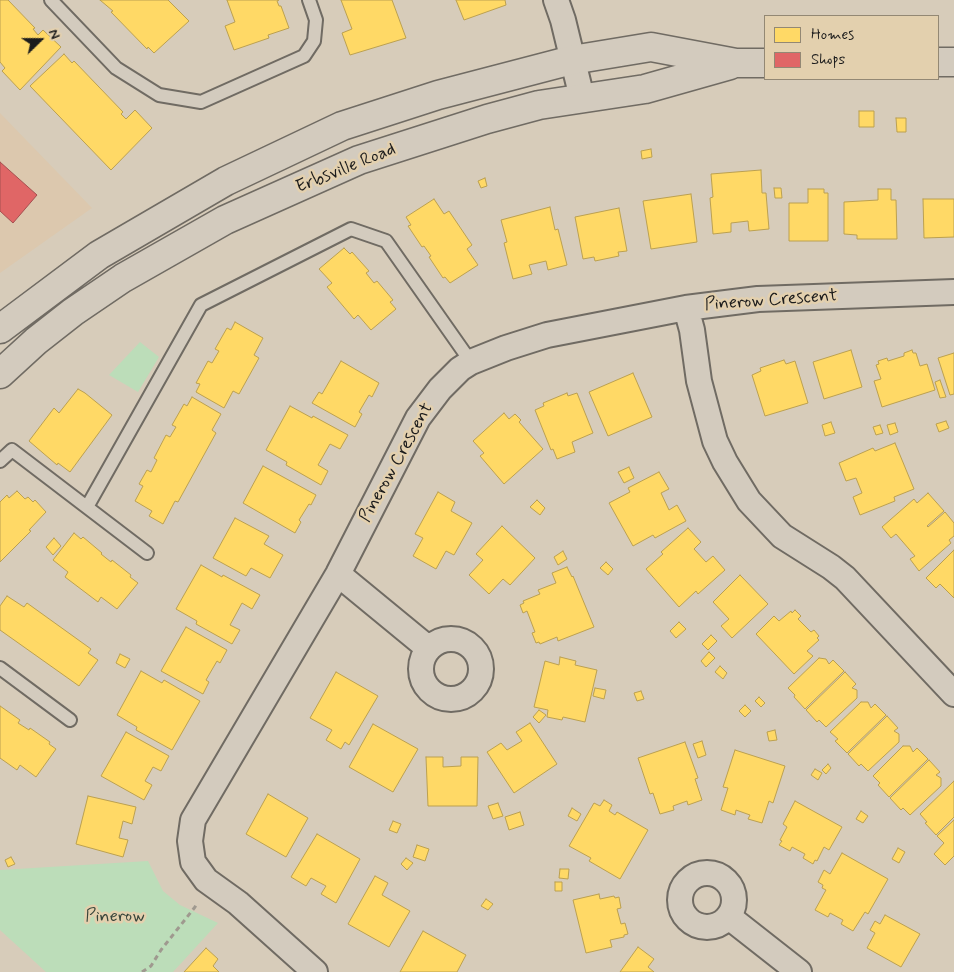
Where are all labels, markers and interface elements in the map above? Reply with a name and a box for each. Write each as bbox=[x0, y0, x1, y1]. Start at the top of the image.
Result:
north arrow bbox=[15, 15, 65, 65]
legend bbox=[764, 15, 939, 80]
text: Homes bbox=[811, 25, 854, 45]
text: N bbox=[44, 27, 64, 42]
text: Shops bbox=[811, 50, 845, 70]
street label: Erbsville Road bbox=[293, 139, 399, 199]
street label: Pinerow Crescent bbox=[704, 286, 838, 316]
street label: Pinerow Crescent bbox=[355, 400, 439, 526]
park label: Pinerow bbox=[85, 906, 145, 928]

